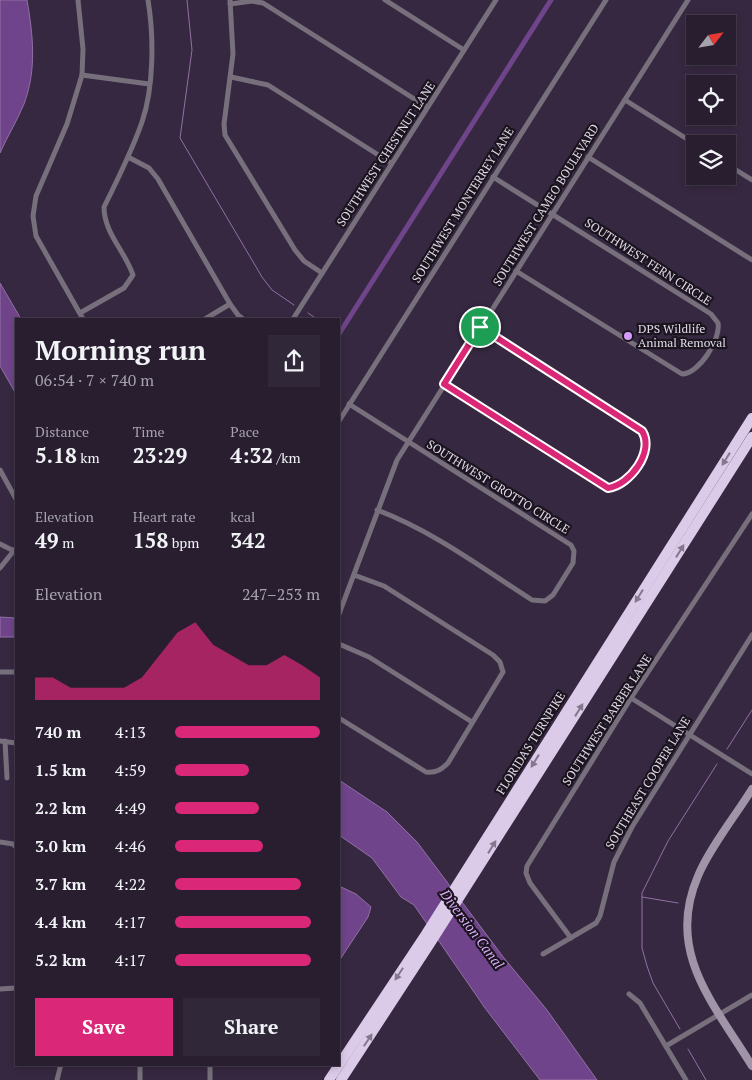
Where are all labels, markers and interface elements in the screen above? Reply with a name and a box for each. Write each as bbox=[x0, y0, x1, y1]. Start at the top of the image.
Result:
north arrow bbox=[686, 15, 736, 65]
map controls bbox=[686, 15, 736, 185]
button: locate bbox=[686, 75, 736, 125]
street label: SOUTHWEST CHESTNUT LANE bbox=[333, 79, 438, 229]
street label: SOUTHWEST CAMEO BOULEVARD bbox=[489, 121, 602, 289]
street label: SOUTHWEST MONTERREY LANE bbox=[408, 124, 517, 285]
button: layers bbox=[686, 135, 736, 185]
street label: SOUTHWEST FERN CIRCLE bbox=[582, 215, 714, 308]
pin bbox=[459, 306, 501, 348]
icon: arrive bbox=[466, 313, 494, 341]
place label: DPS Wildlife Animal Removal bbox=[638, 321, 726, 350]
marker: DPS Wildlife Animal Removal bbox=[622, 330, 634, 342]
text: Morning run bbox=[35, 331, 206, 368]
button: share bbox=[268, 335, 320, 387]
text: 06:54 · 7 × 740 m bbox=[35, 369, 154, 391]
text: Distance bbox=[35, 422, 89, 441]
text: Time bbox=[133, 422, 165, 441]
text: Pace bbox=[230, 422, 259, 441]
street label: SOUTHWEST GROTTO CIRCLE bbox=[424, 436, 572, 537]
text: 5.18 bbox=[35, 441, 77, 469]
text: 23:29 bbox=[133, 441, 187, 469]
text: 4:32 bbox=[230, 441, 273, 469]
text: km bbox=[77, 448, 100, 467]
text: /km bbox=[273, 448, 301, 467]
one-way arrow bbox=[721, 453, 731, 466]
text: Elevation bbox=[35, 507, 94, 526]
text: Heart rate bbox=[133, 507, 196, 526]
text: kcal bbox=[230, 507, 255, 526]
text: 49 bbox=[35, 526, 59, 554]
text: 158 bbox=[133, 526, 168, 554]
text: 342 bbox=[230, 526, 266, 554]
text: m bbox=[59, 533, 74, 552]
text: bpm bbox=[168, 533, 199, 552]
one-way arrow bbox=[675, 544, 684, 557]
text: Elevation bbox=[35, 583, 102, 605]
text: 247–253 m bbox=[242, 583, 320, 605]
one-way arrow bbox=[634, 590, 643, 603]
street label: SOUTHWEST BARBER LANE bbox=[559, 651, 655, 788]
street label: FLORIDA'S TURNPIKE bbox=[493, 689, 568, 797]
one-way arrow bbox=[574, 703, 584, 716]
street label: SOUTHEAST COOPER LANE bbox=[602, 714, 693, 852]
text: 740 m bbox=[35, 721, 81, 743]
text: 4:13 bbox=[115, 721, 146, 743]
one-way arrow bbox=[530, 754, 540, 767]
text: 1.5 km bbox=[35, 759, 86, 781]
text: 4:59 bbox=[115, 759, 146, 781]
text: 2.2 km bbox=[35, 797, 86, 819]
text: 4:49 bbox=[115, 797, 146, 819]
text: 3.0 km bbox=[35, 835, 86, 857]
text: 4:46 bbox=[115, 835, 146, 857]
one-way arrow bbox=[487, 840, 496, 853]
text: 3.7 km bbox=[35, 873, 86, 895]
text: 4:22 bbox=[115, 873, 146, 895]
water label: Diversion Canal bbox=[436, 884, 509, 972]
text: 4.4 km bbox=[35, 911, 86, 933]
text: 4:17 bbox=[115, 911, 146, 933]
text: 5.2 km bbox=[35, 949, 86, 971]
text: 4:17 bbox=[115, 949, 146, 971]
one-way arrow bbox=[394, 968, 404, 981]
button: Save bbox=[35, 998, 173, 1056]
button: Share bbox=[183, 998, 320, 1056]
one-way arrow bbox=[363, 1033, 373, 1046]

